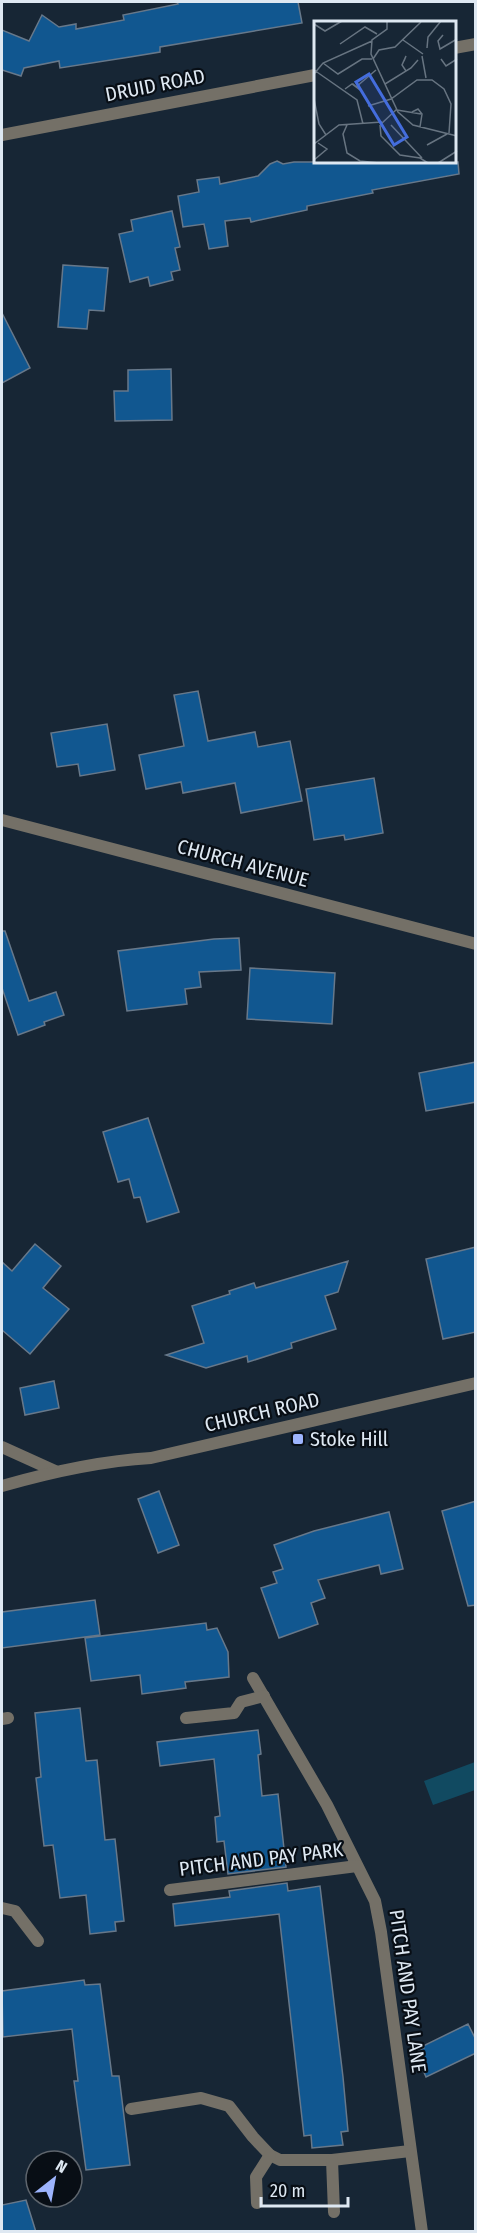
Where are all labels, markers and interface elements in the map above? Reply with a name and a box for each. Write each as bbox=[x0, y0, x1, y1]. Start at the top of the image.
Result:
inset map bbox=[314, 21, 456, 164]
street label: DRUID ROAD bbox=[103, 64, 207, 106]
street label: CHURCH AVENUE bbox=[175, 834, 311, 892]
street label: CHURCH ROAD bbox=[202, 1387, 322, 1437]
place label: Stoke Hill bbox=[310, 1427, 388, 1451]
marker: Stoke Hill bbox=[291, 1432, 305, 1446]
street label: PITCH AND PAY PARK bbox=[178, 1837, 345, 1881]
street label: PITCH AND PAY LANE bbox=[385, 1908, 431, 2074]
north arrow bbox=[24, 2149, 84, 2209]
text: N bbox=[52, 2156, 70, 2177]
scale bar bbox=[261, 2170, 348, 2208]
text: 20 m bbox=[270, 2180, 305, 2202]

